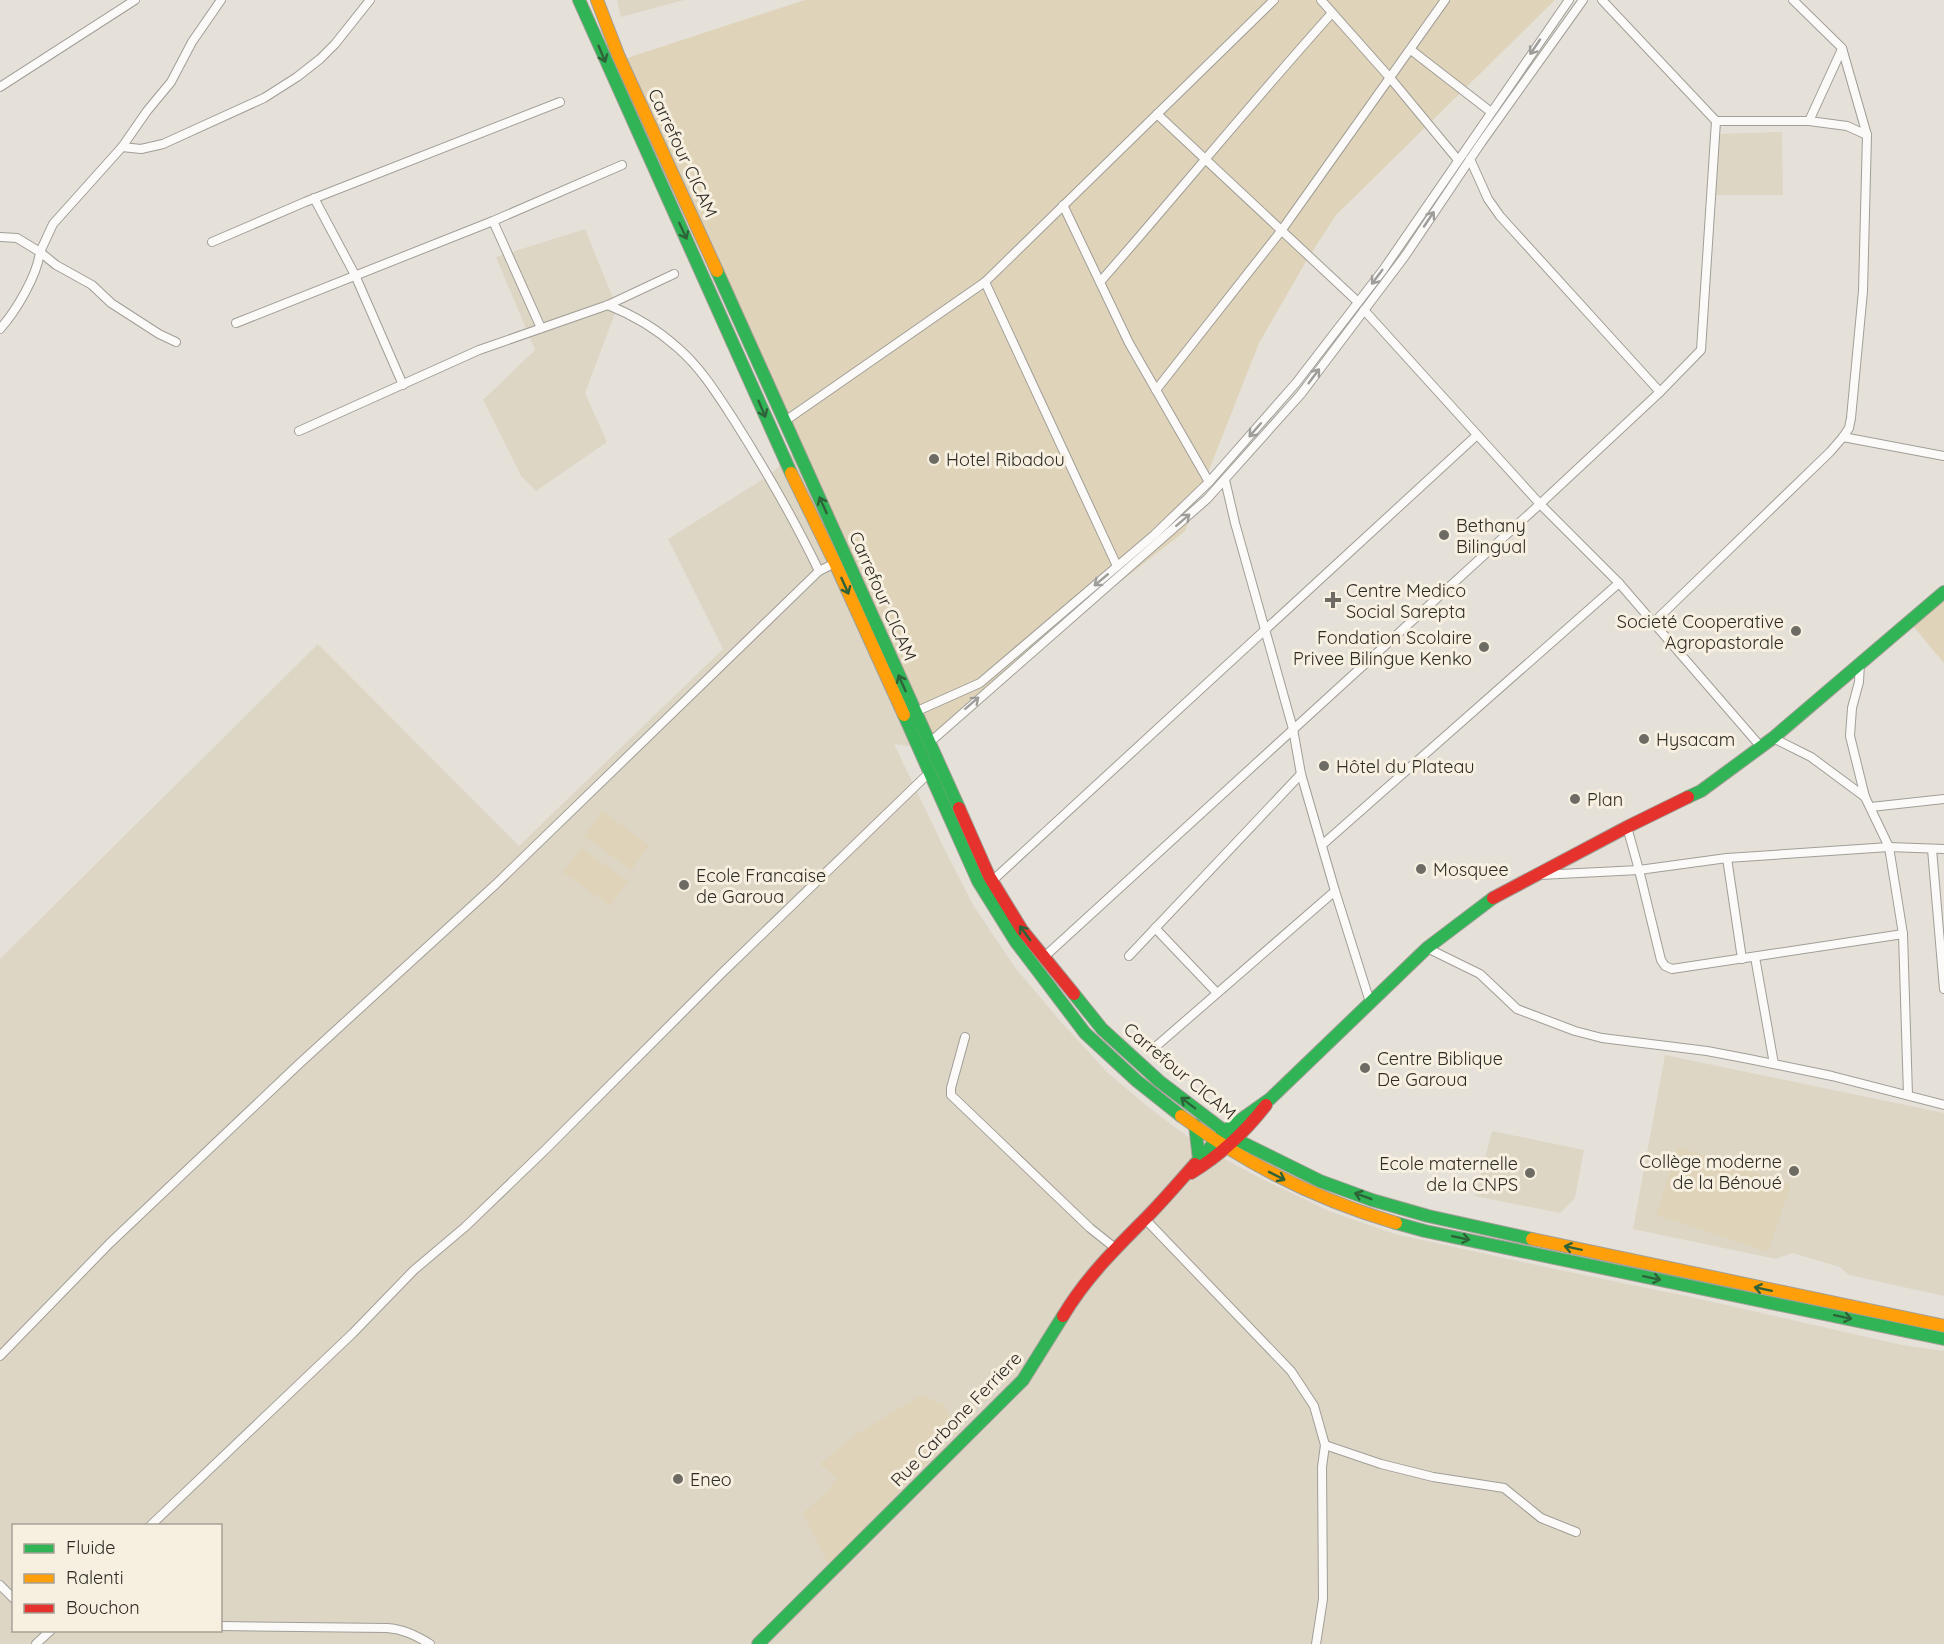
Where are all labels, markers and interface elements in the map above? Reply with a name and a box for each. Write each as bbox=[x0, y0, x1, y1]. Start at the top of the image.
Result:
one-way arrow bbox=[1529, 39, 1541, 55]
one-way arrow bbox=[596, 44, 608, 62]
street label: Carrefour CICAM bbox=[643, 85, 723, 221]
one-way arrow bbox=[1423, 211, 1436, 228]
one-way arrow bbox=[677, 222, 689, 240]
one-way arrow bbox=[1371, 269, 1383, 285]
one-way arrow bbox=[1307, 369, 1320, 385]
one-way arrow bbox=[758, 400, 769, 418]
one-way arrow bbox=[1248, 422, 1262, 437]
place label: Hotel Ribadou bbox=[946, 448, 1065, 471]
marker: Hotel Ribadou bbox=[927, 452, 941, 466]
one-way arrow bbox=[817, 497, 828, 515]
one-way arrow bbox=[1175, 513, 1190, 527]
place label: Bethany Bilingual bbox=[1456, 514, 1526, 558]
street label: Carrefour CICAM bbox=[844, 528, 922, 664]
marker: Bethany Bilingual bbox=[1437, 528, 1451, 542]
one-way arrow bbox=[1094, 573, 1109, 587]
one-way arrow bbox=[840, 576, 852, 594]
place label: Centre Medico Social Sarepta bbox=[1346, 579, 1466, 623]
marker: Centre Medico Social Sarepta bbox=[1324, 591, 1342, 609]
place label: Societé Cooperative Agropastorale bbox=[1617, 610, 1784, 654]
marker: Societé Cooperative Agropastorale bbox=[1789, 624, 1803, 638]
place label: Fondation Scolaire Privee Bilingue Kenko bbox=[1293, 626, 1472, 670]
marker: Fondation Scolaire Privee Bilingue Kenko bbox=[1477, 640, 1491, 654]
one-way arrow bbox=[896, 675, 908, 693]
one-way arrow bbox=[964, 697, 980, 710]
place label: Hysacam bbox=[1656, 728, 1735, 751]
marker: Hysacam bbox=[1637, 732, 1651, 746]
place label: Hôtel du Plateau bbox=[1336, 755, 1474, 778]
marker: Hôtel du Plateau bbox=[1317, 759, 1331, 773]
place label: Plan bbox=[1587, 788, 1623, 811]
marker: Plan bbox=[1568, 792, 1582, 806]
place label: Mosquee bbox=[1433, 858, 1509, 881]
marker: Mosquee bbox=[1414, 862, 1428, 876]
place label: Ecole Francaise de Garoua bbox=[696, 864, 826, 908]
marker: Ecole Francaise de Garoua bbox=[677, 878, 691, 892]
one-way arrow bbox=[1019, 926, 1031, 942]
street label: Carrefour CICAM bbox=[1119, 1017, 1241, 1125]
place label: Centre Biblique De Garoua bbox=[1377, 1047, 1503, 1091]
marker: Centre Biblique De Garoua bbox=[1358, 1061, 1372, 1075]
one-way arrow bbox=[1181, 1097, 1197, 1110]
place label: Collège moderne de la Bénoué bbox=[1639, 1150, 1782, 1194]
place label: Ecole maternelle de la CNPS bbox=[1379, 1152, 1518, 1196]
marker: Collège moderne de la Bénoué bbox=[1787, 1164, 1801, 1178]
marker: Ecole maternelle de la CNPS bbox=[1523, 1166, 1537, 1180]
one-way arrow bbox=[1268, 1170, 1285, 1182]
one-way arrow bbox=[1354, 1190, 1373, 1201]
one-way arrow bbox=[1451, 1233, 1470, 1245]
one-way arrow bbox=[1563, 1241, 1582, 1253]
one-way arrow bbox=[1642, 1273, 1661, 1284]
one-way arrow bbox=[1754, 1283, 1774, 1294]
one-way arrow bbox=[1833, 1312, 1852, 1323]
street label: Rue Carbone Ferriere bbox=[886, 1347, 1026, 1491]
place label: Eneo bbox=[690, 1468, 732, 1491]
marker: Eneo bbox=[671, 1472, 685, 1486]
legend bbox=[12, 1524, 222, 1632]
text: Fluide bbox=[66, 1536, 115, 1559]
text: Ralenti bbox=[66, 1566, 124, 1589]
text: Bouchon bbox=[66, 1596, 140, 1619]

